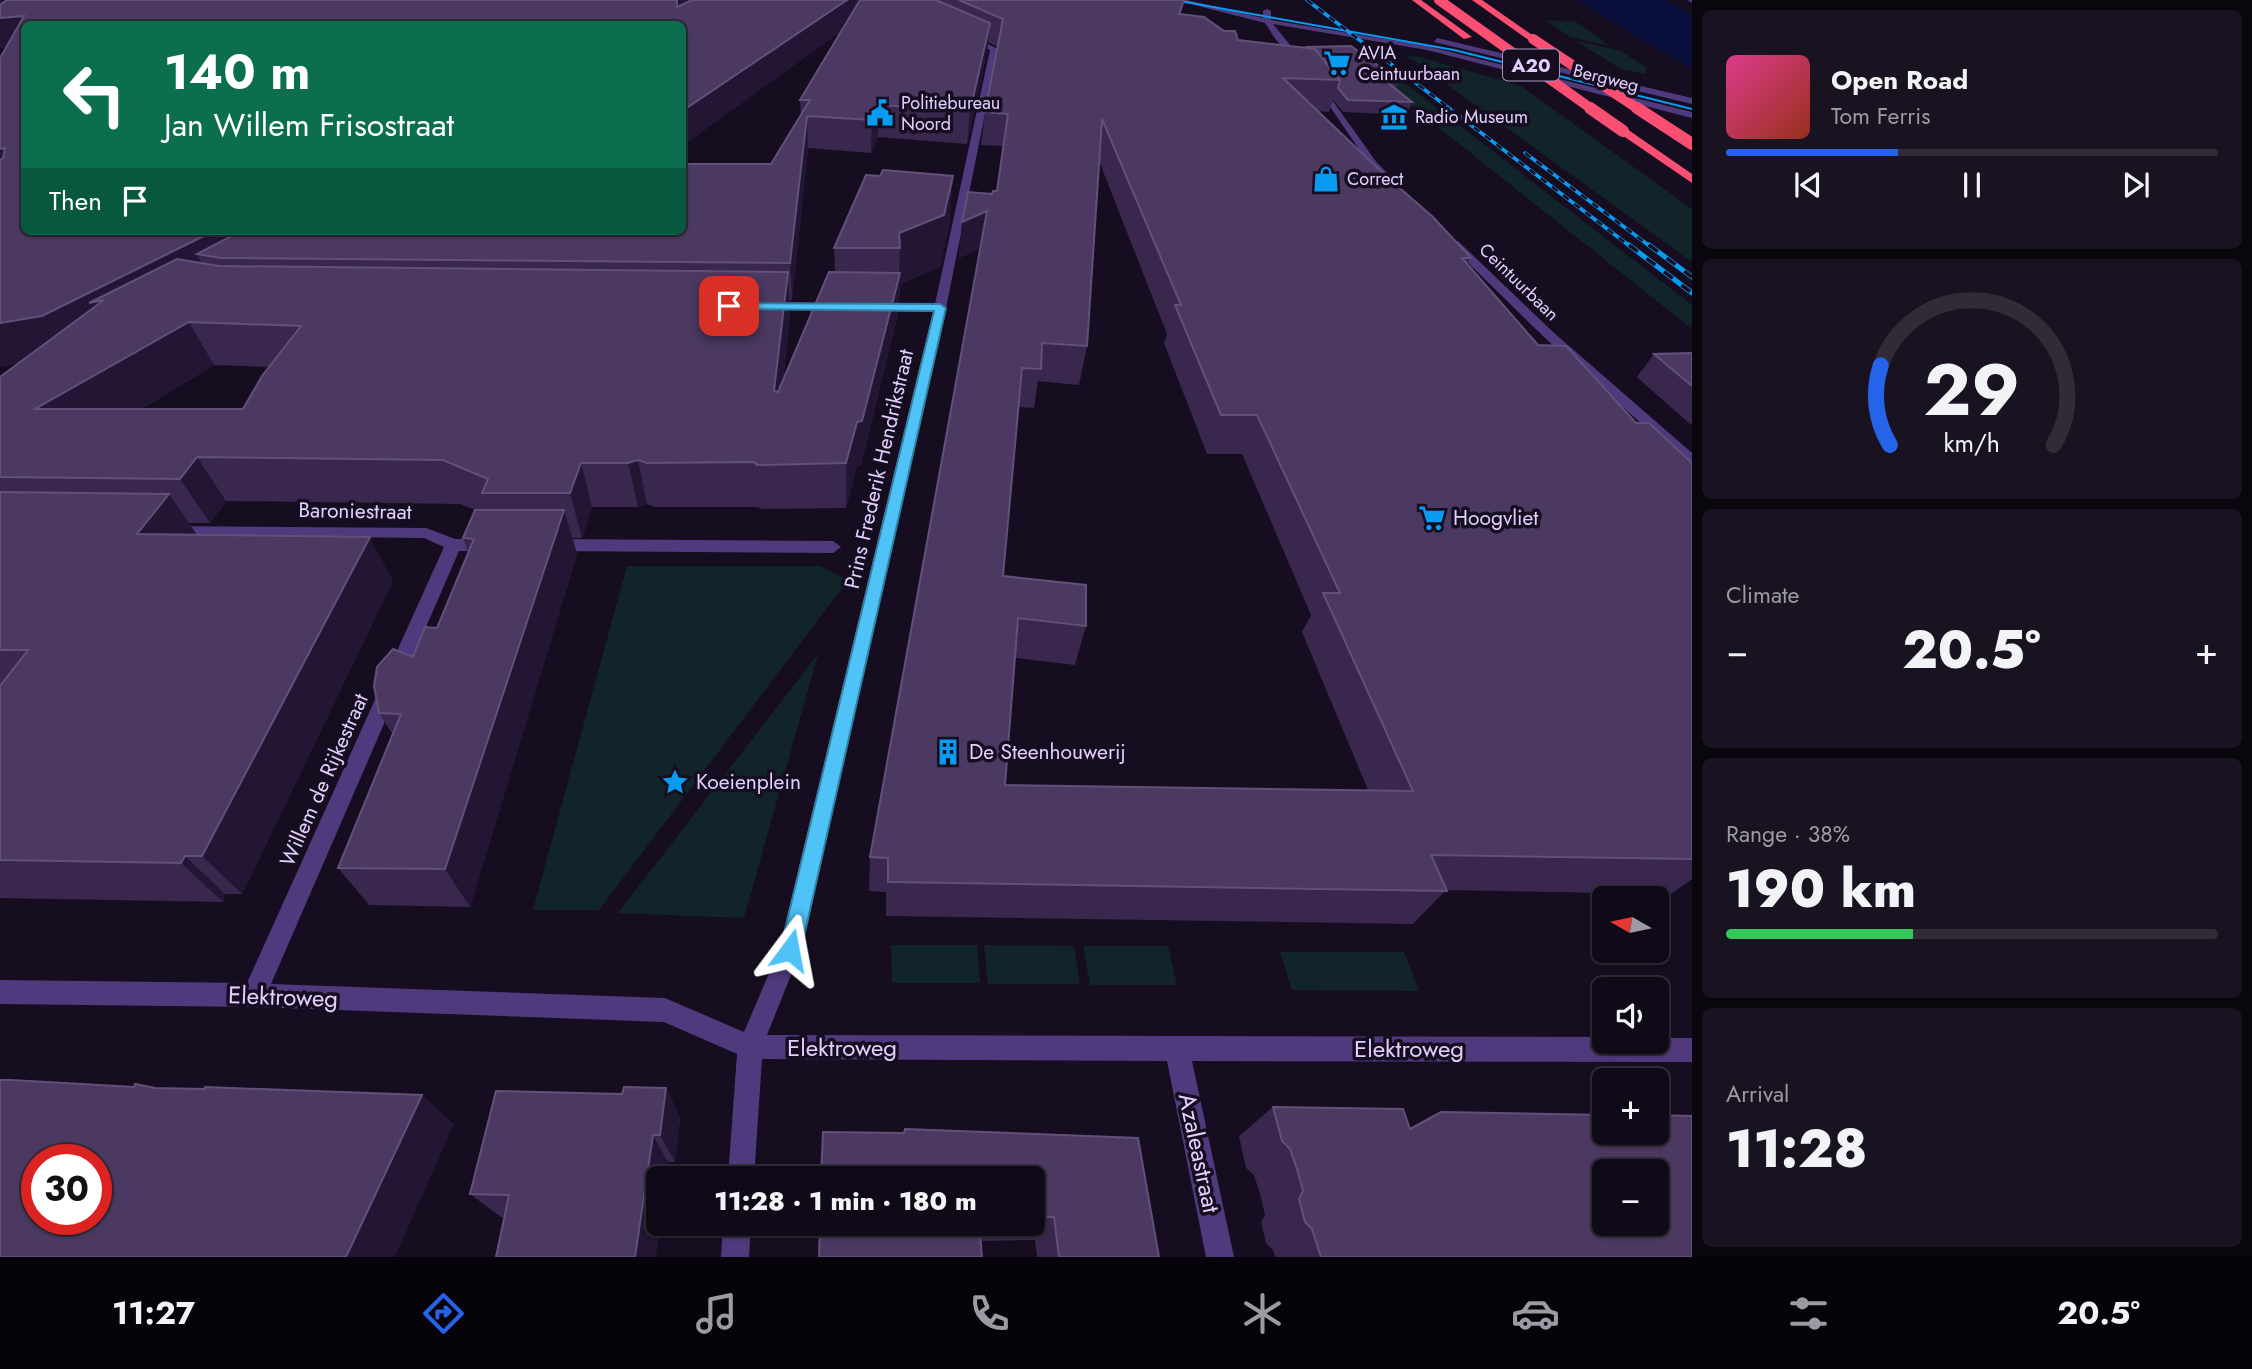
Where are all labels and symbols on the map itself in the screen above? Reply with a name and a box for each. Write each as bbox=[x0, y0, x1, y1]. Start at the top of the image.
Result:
place label: AVIA Ceintuurbaan bbox=[1358, 40, 1460, 87]
supermarket icon: AVIA Ceintuurbaan bbox=[1322, 48, 1352, 78]
road number: A20 bbox=[1503, 50, 1559, 80]
street label: Bergweg bbox=[1570, 57, 1642, 99]
place label: Politiebureau Noord bbox=[901, 90, 1000, 137]
public building icon: Politiebureau Noord bbox=[865, 98, 895, 128]
museum icon: Radio Museum bbox=[1379, 102, 1409, 132]
place label: Radio Museum bbox=[1415, 104, 1528, 130]
shop icon: Correct bbox=[1311, 164, 1341, 194]
place label: Correct bbox=[1347, 166, 1404, 192]
street label: Ceintuurbaan bbox=[1473, 237, 1565, 327]
pin bbox=[699, 276, 759, 336]
street label: Prins Frederik Hendrikstraat bbox=[837, 346, 921, 592]
street label: Baroniestraat bbox=[298, 495, 412, 527]
supermarket icon: Hoogvliet bbox=[1417, 503, 1447, 533]
place label: Hoogvliet bbox=[1453, 503, 1538, 533]
street label: Willem de Rijkestraat bbox=[272, 689, 376, 871]
building icon: De Steenhouwerij bbox=[933, 737, 963, 767]
place label: De Steenhouwerij bbox=[969, 737, 1126, 767]
place icon: Koeienplein bbox=[660, 767, 690, 797]
place label: Koeienplein bbox=[696, 767, 801, 797]
north arrow bbox=[1592, 886, 1670, 962]
position arrow bbox=[753, 913, 827, 987]
street label: Elektroweg bbox=[227, 977, 339, 1016]
street label: Elektroweg bbox=[787, 1030, 897, 1065]
street label: Elektroweg bbox=[1354, 1031, 1464, 1066]
street label: Azaleastraat bbox=[1170, 1090, 1229, 1216]
speed limit sign: 30 bbox=[21, 1144, 112, 1235]

